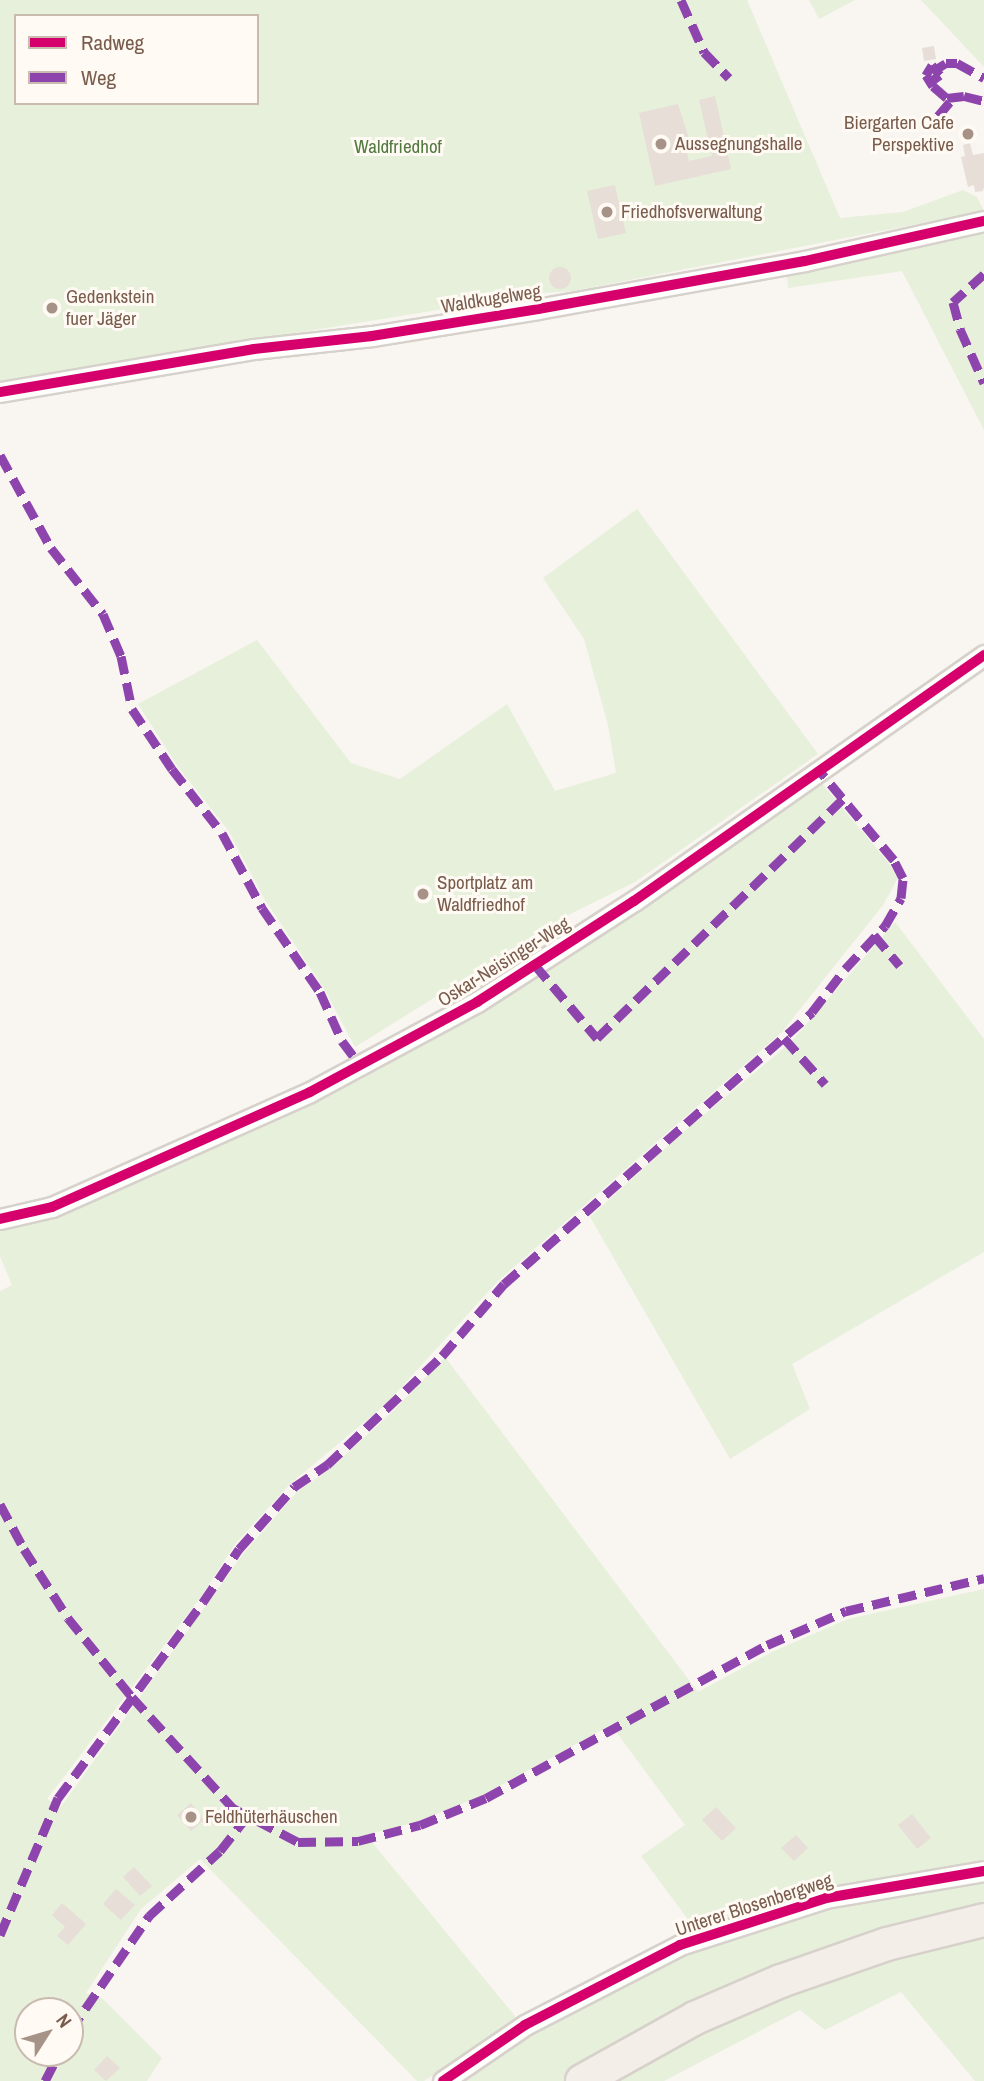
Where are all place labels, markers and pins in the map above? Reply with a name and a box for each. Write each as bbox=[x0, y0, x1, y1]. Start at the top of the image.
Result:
place label: Biergarten Cafe Perspektive bbox=[844, 112, 954, 156]
marker: Biergarten Cafe Perspektive bbox=[960, 126, 976, 142]
place label: Aussegnungshalle bbox=[675, 133, 802, 155]
marker: Aussegnungshalle bbox=[653, 136, 669, 152]
place label: Friedhofsverwaltung bbox=[621, 201, 762, 223]
marker: Friedhofsverwaltung bbox=[599, 204, 615, 220]
place label: Gedenkstein fuer Jäger bbox=[66, 286, 154, 330]
marker: Gedenkstein fuer Jäger bbox=[44, 300, 60, 316]
place label: Sportplatz am Waldfriedhof bbox=[437, 872, 533, 916]
marker: Sportplatz am Waldfriedhof bbox=[415, 886, 431, 902]
place label: Feldhüterhäuschen bbox=[205, 1806, 338, 1828]
marker: Feldhüterhäuschen bbox=[183, 1809, 199, 1825]

